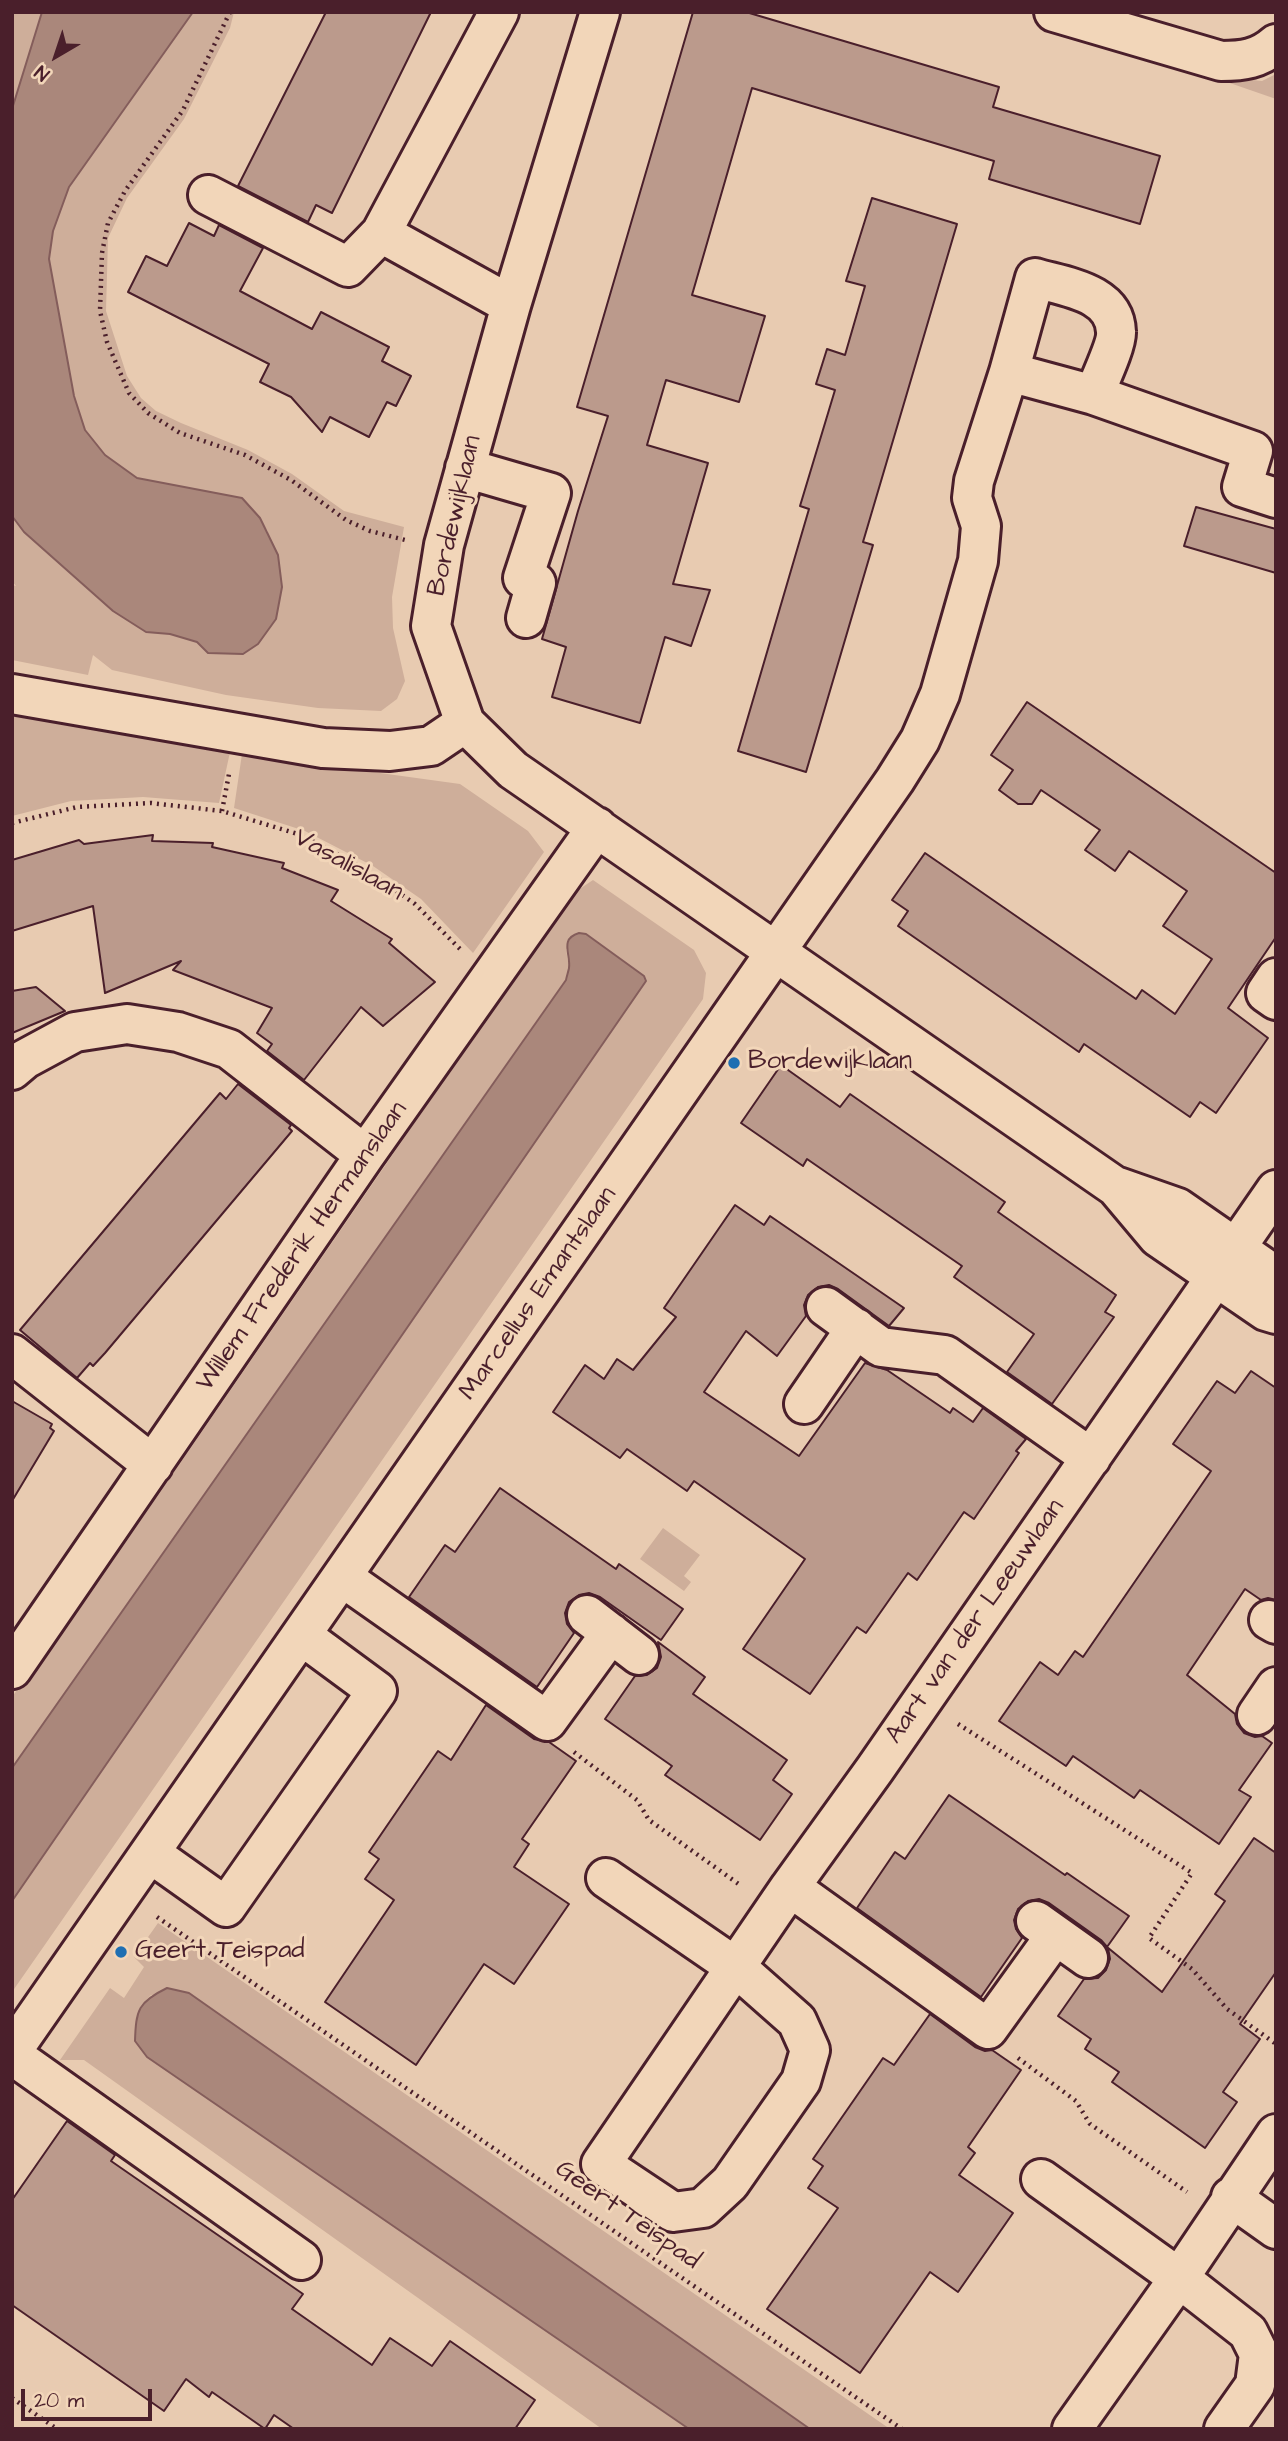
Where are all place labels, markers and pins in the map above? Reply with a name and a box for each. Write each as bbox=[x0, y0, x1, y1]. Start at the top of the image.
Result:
place label: Bordewijklaan bbox=[748, 1047, 912, 1079]
marker: Bordewijklaan bbox=[726, 1055, 742, 1071]
place label: Geert Teispad bbox=[135, 1936, 305, 1968]
marker: Geert Teispad bbox=[113, 1944, 129, 1960]

